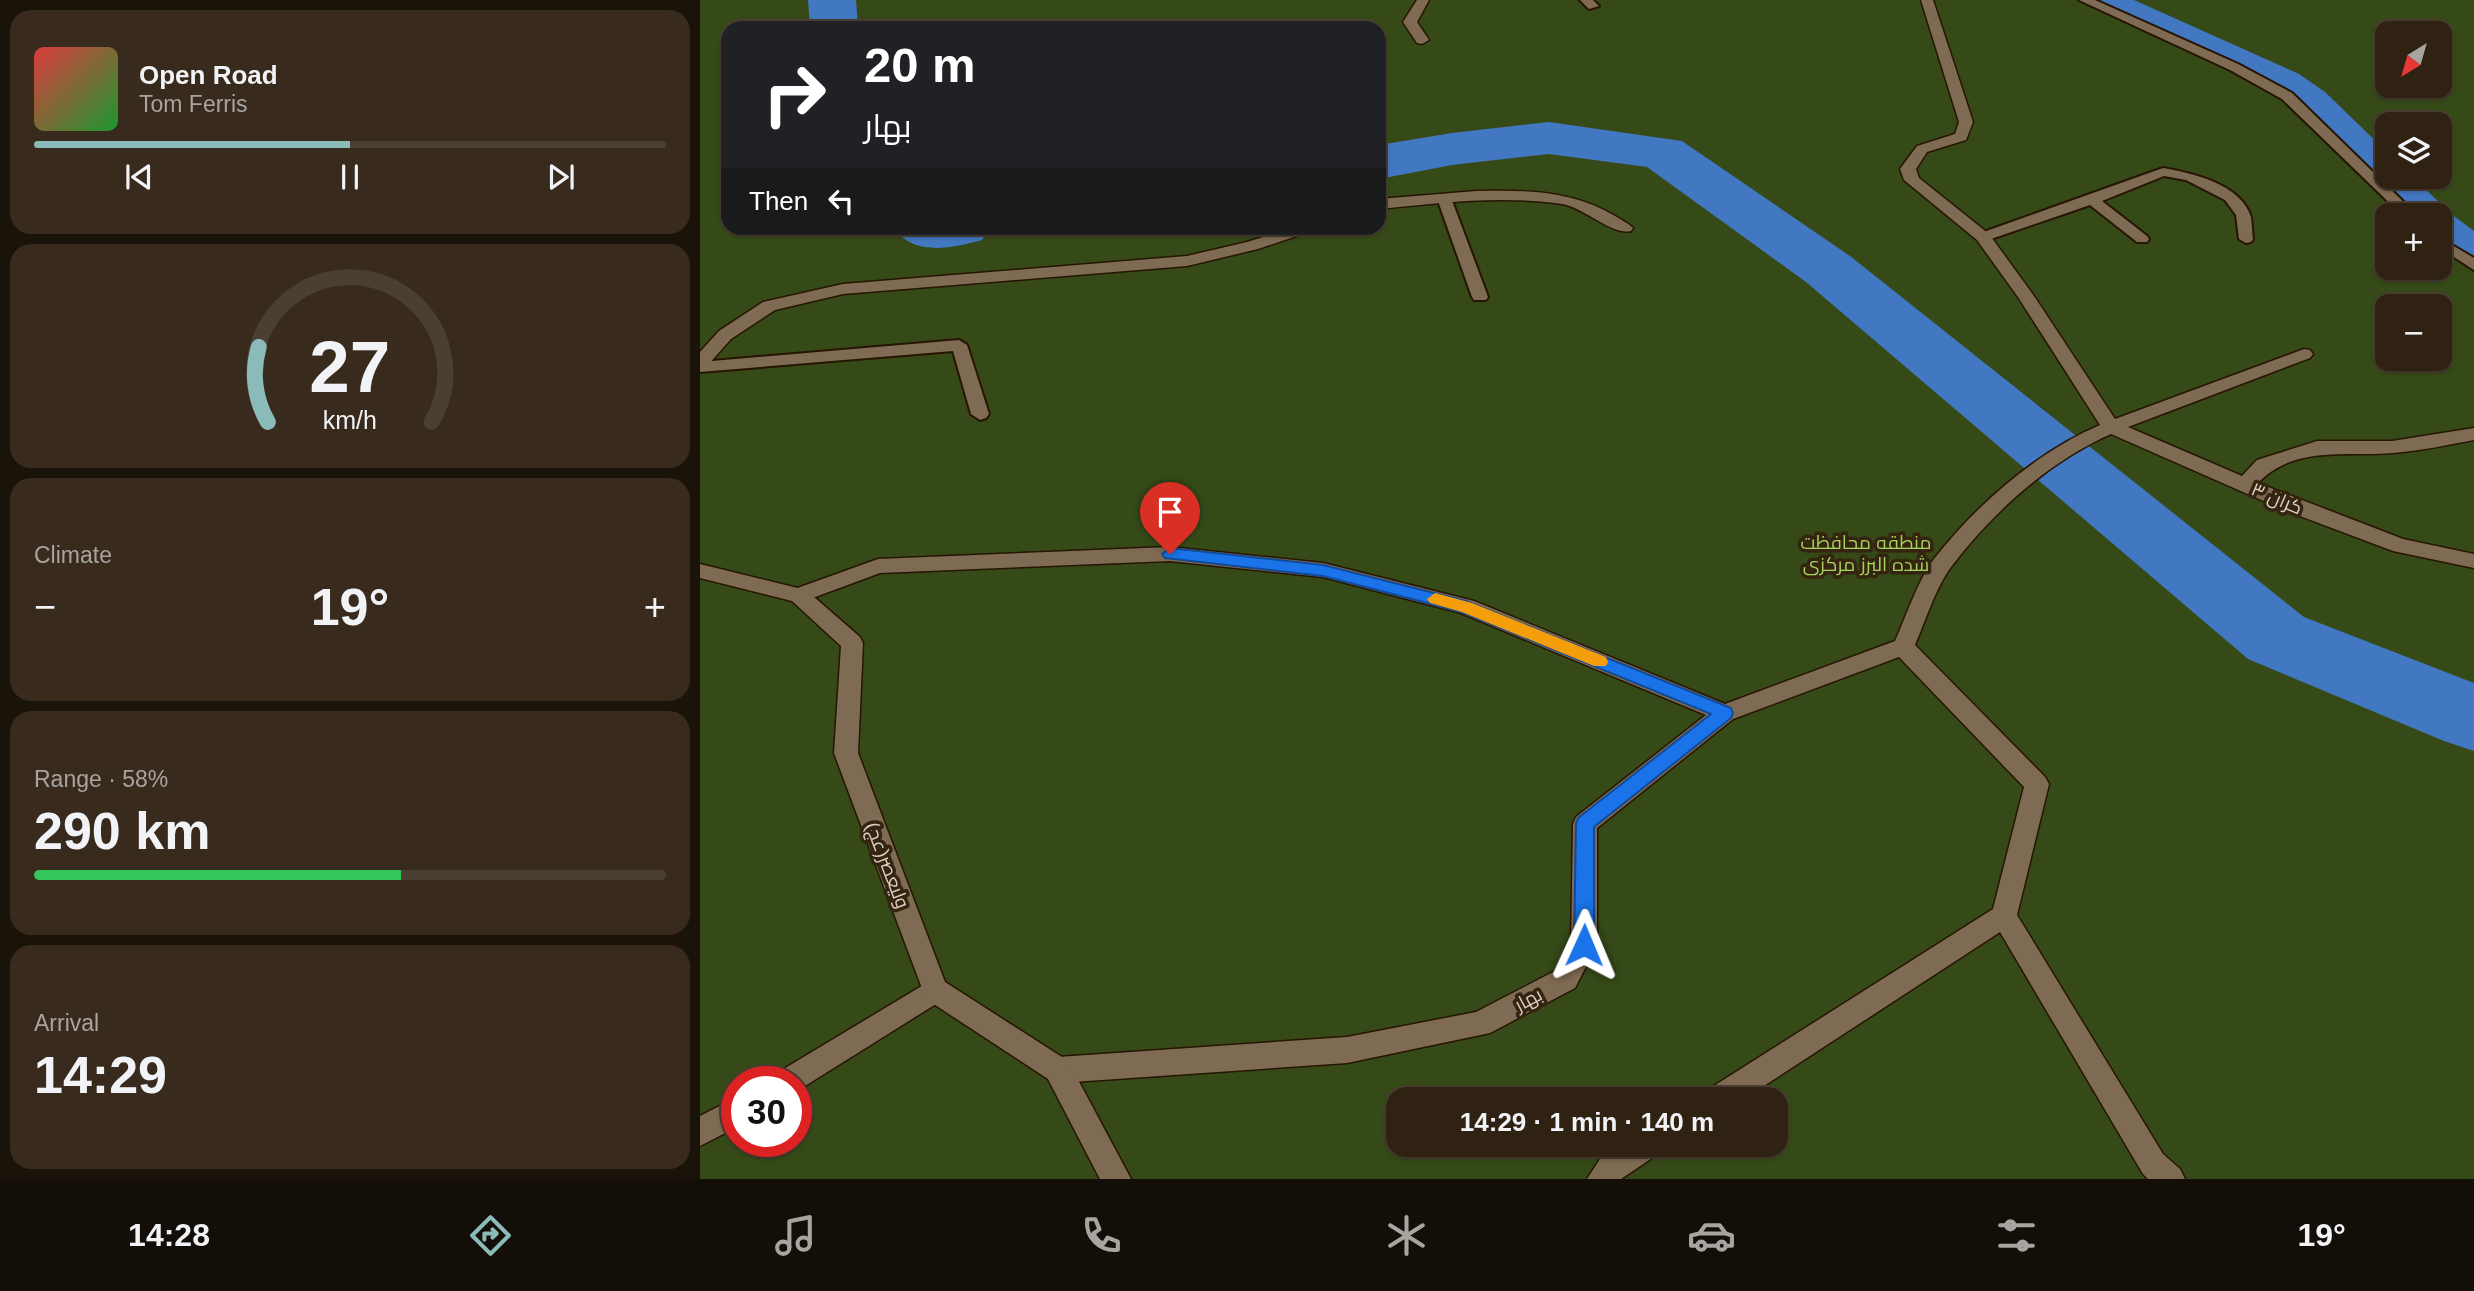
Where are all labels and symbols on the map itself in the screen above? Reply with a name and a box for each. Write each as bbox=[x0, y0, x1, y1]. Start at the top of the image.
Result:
north arrow bbox=[2375, 21, 2452, 98]
street label: کران ۳ bbox=[2248, 478, 2306, 519]
pin bbox=[1140, 482, 1200, 554]
park label: منطقه محافظت شده البرز مرکزی bbox=[1801, 532, 1931, 576]
street label: ولیعصر(عج) bbox=[859, 819, 914, 912]
position arrow bbox=[1547, 908, 1621, 982]
street label: بهار bbox=[1510, 984, 1546, 1017]
speed limit sign: 30 bbox=[721, 1066, 812, 1157]

